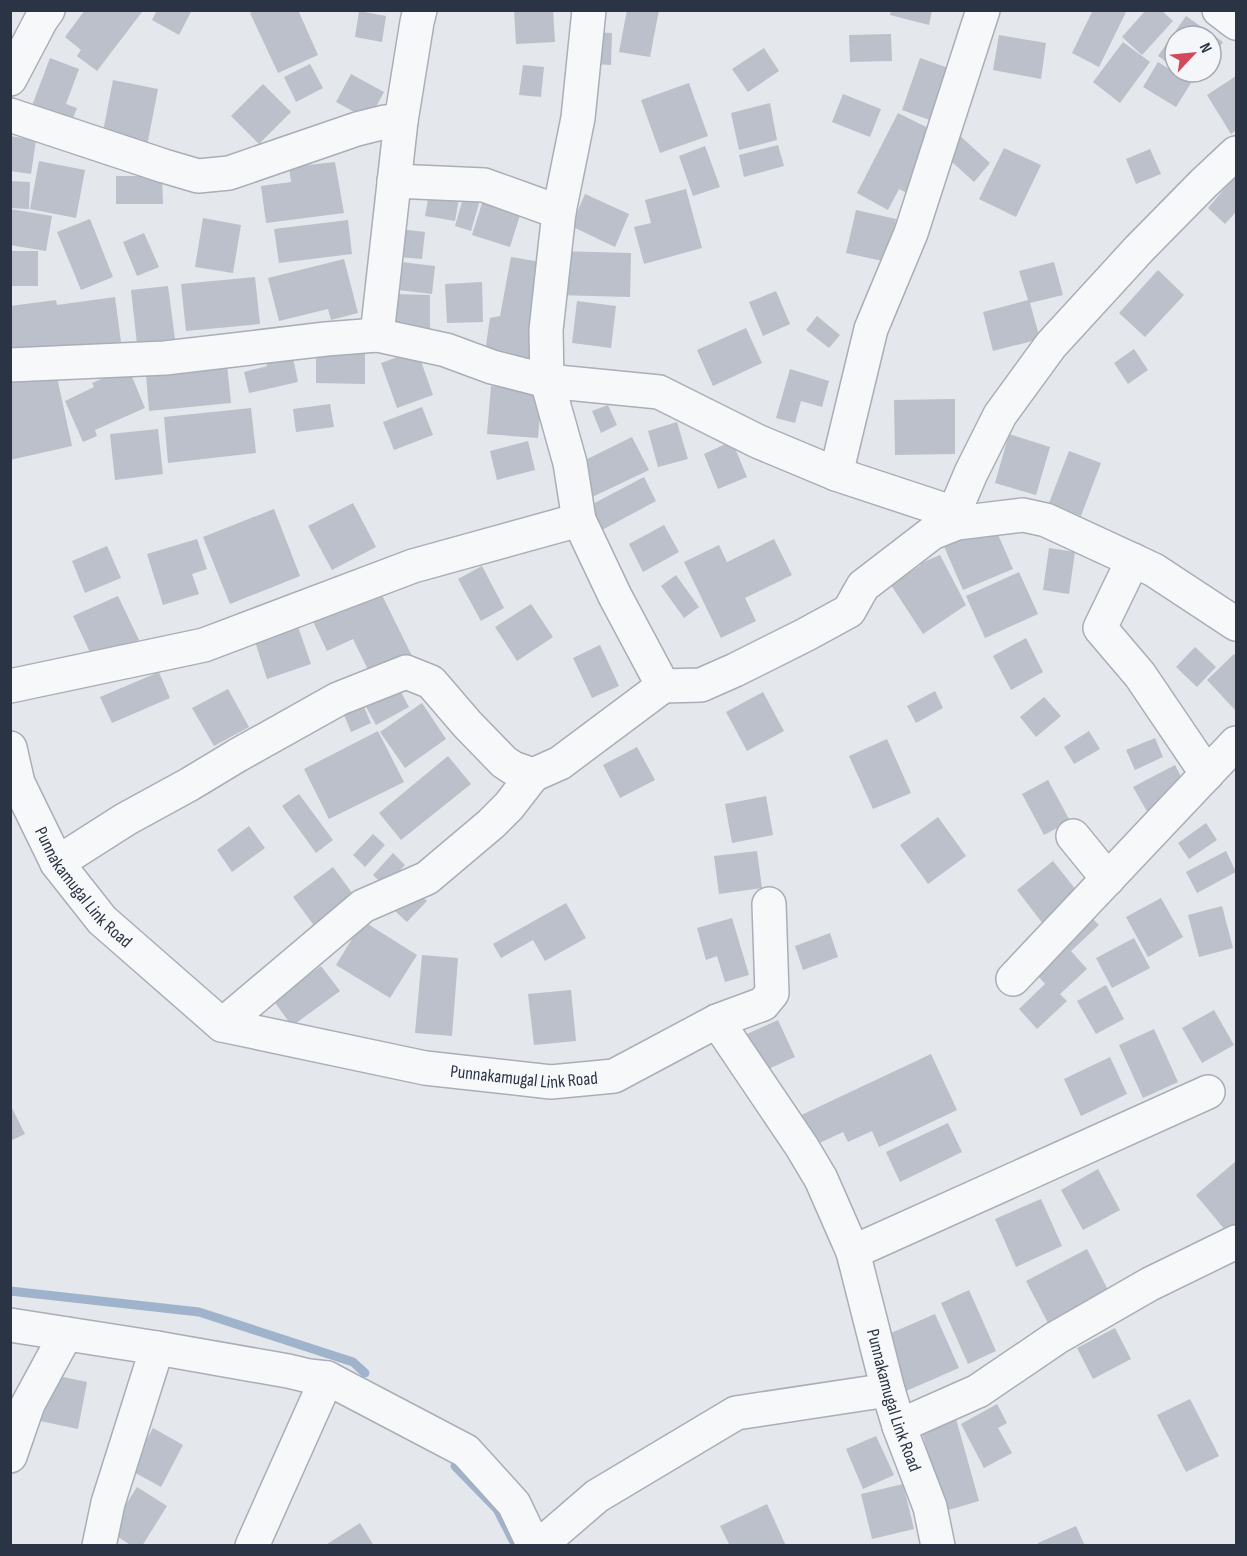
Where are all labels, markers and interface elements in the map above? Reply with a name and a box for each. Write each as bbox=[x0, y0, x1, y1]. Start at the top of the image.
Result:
north arrow bbox=[1163, 24, 1223, 84]
text: N bbox=[1195, 40, 1216, 56]
street label: Punnakamugal Link Road bbox=[30, 823, 136, 952]
street label: Punnakamugal Link Road bbox=[449, 1060, 599, 1093]
street label: Punnakamugal Link Road bbox=[862, 1327, 926, 1474]

